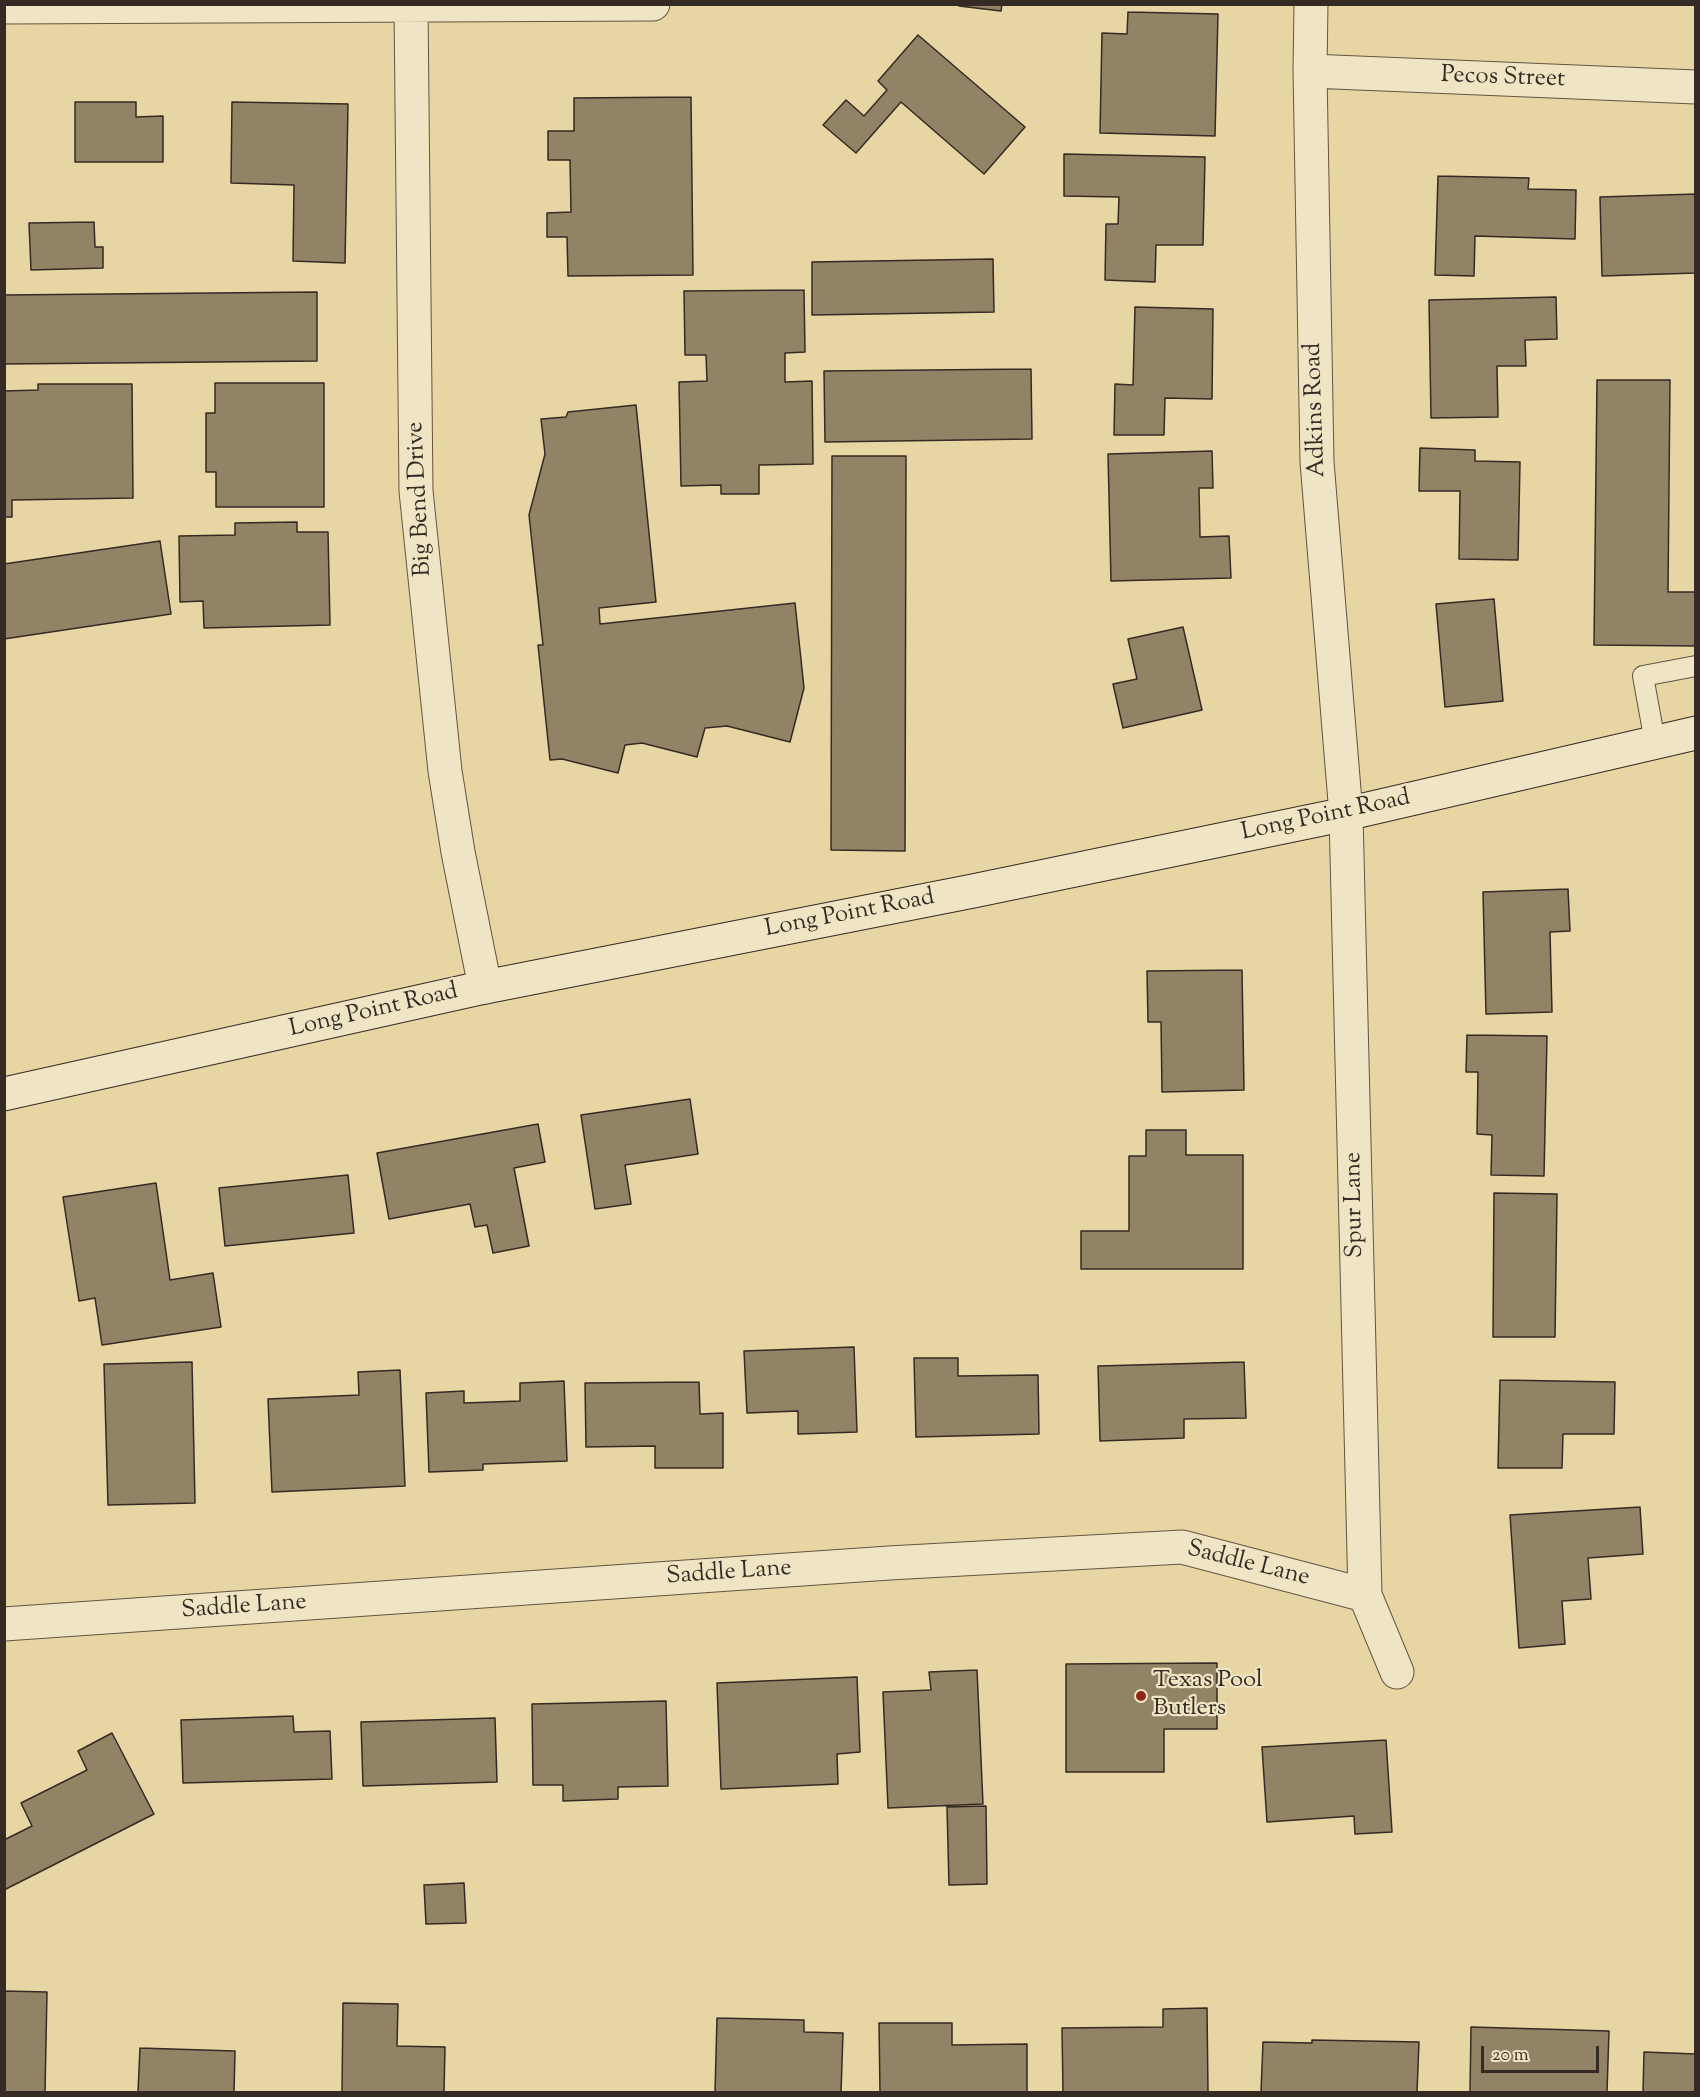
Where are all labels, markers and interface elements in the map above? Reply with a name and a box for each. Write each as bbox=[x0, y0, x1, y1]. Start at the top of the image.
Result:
street label: Pecos Street bbox=[1440, 62, 1566, 96]
street label: Adkins Road bbox=[1300, 342, 1334, 478]
street label: Big Bend Drive bbox=[403, 421, 439, 577]
street label: Long Point Road bbox=[1239, 785, 1413, 849]
street label: Long Point Road bbox=[763, 884, 937, 946]
street label: Long Point Road bbox=[287, 979, 461, 1045]
street label: Spur Lane bbox=[1341, 1152, 1371, 1258]
street label: Saddle Lane bbox=[1184, 1536, 1312, 1594]
street label: Saddle Lane bbox=[665, 1555, 793, 1593]
street label: Saddle Lane bbox=[180, 1589, 308, 1627]
place label: Texas Pool Butlers bbox=[1153, 1668, 1263, 1724]
marker: Texas Pool Butlers bbox=[1134, 1689, 1148, 1703]
scale bar bbox=[1484, 2034, 1602, 2072]
text: 20 m bbox=[1492, 2043, 1529, 2069]

